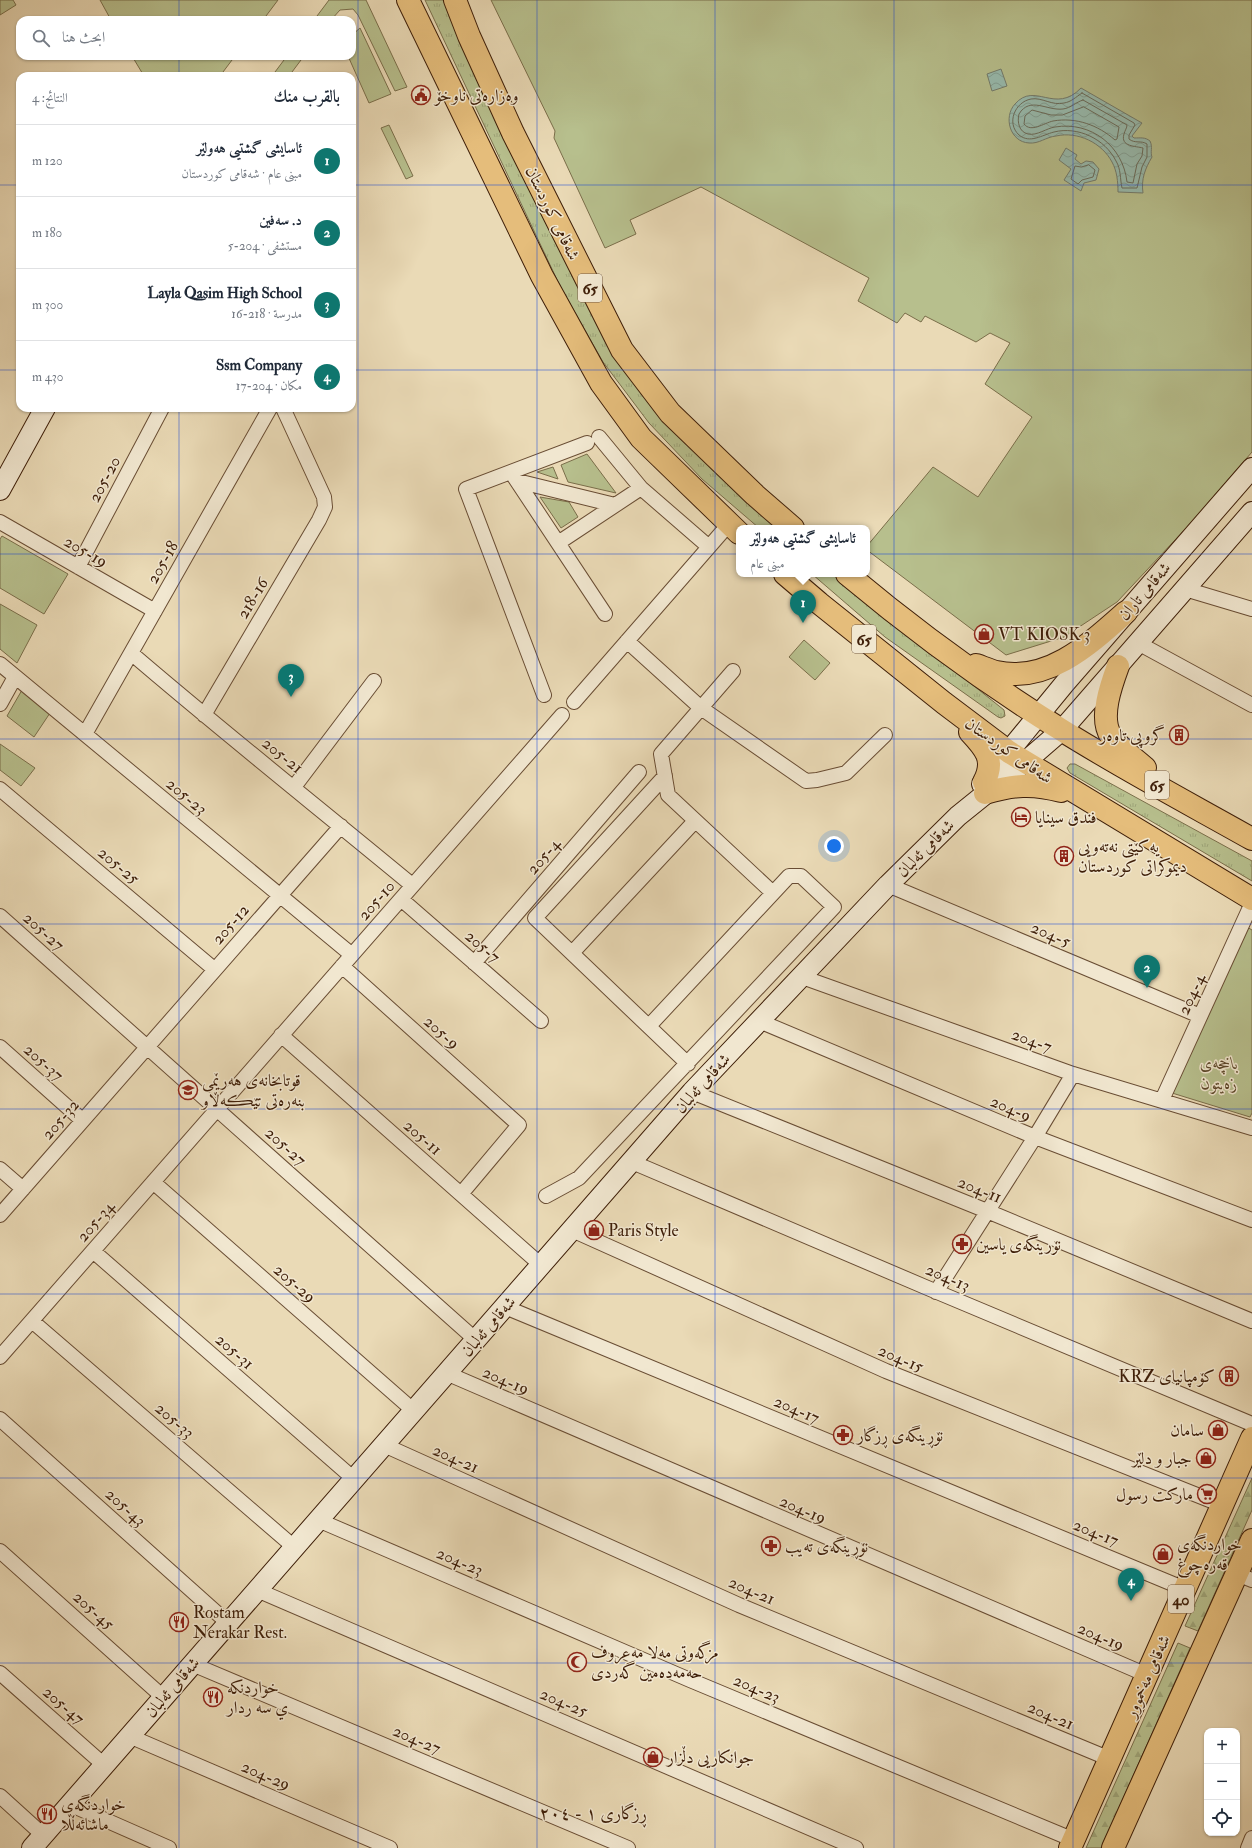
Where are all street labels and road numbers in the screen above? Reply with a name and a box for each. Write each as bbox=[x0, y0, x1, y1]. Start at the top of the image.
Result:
street label: شەقامی کوردستان bbox=[521, 163, 584, 264]
road number: 65 bbox=[578, 274, 602, 302]
street label: 205-20 bbox=[84, 453, 125, 506]
street label: 205-19 bbox=[60, 531, 111, 572]
street label: 205-18 bbox=[142, 537, 183, 587]
street label: شەقامی تاران bbox=[1113, 558, 1175, 625]
street label: 218-16 bbox=[232, 573, 274, 623]
road number: 65 bbox=[852, 625, 876, 653]
street label: شەقامی کوردستان bbox=[961, 713, 1057, 788]
street label: 205-21 bbox=[258, 733, 307, 778]
road number: 65 bbox=[1145, 771, 1169, 799]
street label: 205-23 bbox=[162, 773, 211, 820]
street label: شەقامی ئەلبان bbox=[892, 815, 959, 882]
street label: 205-4 bbox=[522, 833, 565, 879]
street label: 205-25 bbox=[94, 842, 144, 889]
street label: 205-10 bbox=[353, 876, 400, 925]
street label: 205-12 bbox=[207, 900, 254, 949]
street label: 205-27 bbox=[19, 907, 69, 955]
street label: 204-5 bbox=[1028, 917, 1074, 952]
street label: 205-7 bbox=[461, 925, 505, 967]
street label: 204-4 bbox=[1173, 970, 1210, 1018]
street label: 205-9 bbox=[420, 1011, 464, 1054]
street label: 204-7 bbox=[1009, 1024, 1055, 1057]
street label: 205-37 bbox=[19, 1039, 68, 1086]
street label: شەقامی ئەلبان bbox=[670, 1049, 735, 1118]
street label: 204-9 bbox=[987, 1091, 1034, 1126]
street label: 205-32 bbox=[37, 1094, 84, 1144]
street label: 205-11 bbox=[399, 1115, 446, 1160]
street label: 205-27 bbox=[261, 1122, 311, 1170]
street label: 204-11 bbox=[955, 1171, 1005, 1208]
street label: 205-34 bbox=[72, 1196, 119, 1246]
street label: 205-29 bbox=[269, 1259, 320, 1307]
street label: 204-13 bbox=[922, 1259, 973, 1296]
street label: شەقامی ئەلبان bbox=[456, 1292, 520, 1361]
street label: 205-31 bbox=[211, 1329, 258, 1374]
street label: 204-15 bbox=[875, 1340, 927, 1378]
street label: 204-19 bbox=[479, 1361, 532, 1400]
street label: 204-17 bbox=[771, 1391, 823, 1428]
street label: 205-33 bbox=[151, 1398, 199, 1443]
street label: 204-21 bbox=[429, 1439, 482, 1478]
street label: 205-43 bbox=[101, 1484, 150, 1531]
street label: 204-19 bbox=[776, 1490, 829, 1529]
street label: 204-17 bbox=[1070, 1514, 1122, 1551]
street label: 204-23 bbox=[433, 1542, 486, 1581]
street label: 204-21 bbox=[725, 1571, 778, 1610]
road number: 40 bbox=[1168, 1585, 1194, 1613]
street label: 205-45 bbox=[69, 1586, 119, 1635]
street label: 204-19 bbox=[1074, 1617, 1127, 1656]
street label: شەقامی مەخموور bbox=[1119, 1632, 1175, 1723]
street label: شەقامی ئەلبان bbox=[140, 1653, 204, 1722]
street label: 204-23 bbox=[730, 1669, 783, 1708]
street label: 205-47 bbox=[38, 1682, 89, 1729]
street label: 204-25 bbox=[537, 1683, 591, 1722]
street label: 204-21 bbox=[1024, 1696, 1077, 1735]
street label: 204-27 bbox=[390, 1720, 444, 1759]
street label: 204-29 bbox=[238, 1756, 293, 1795]

